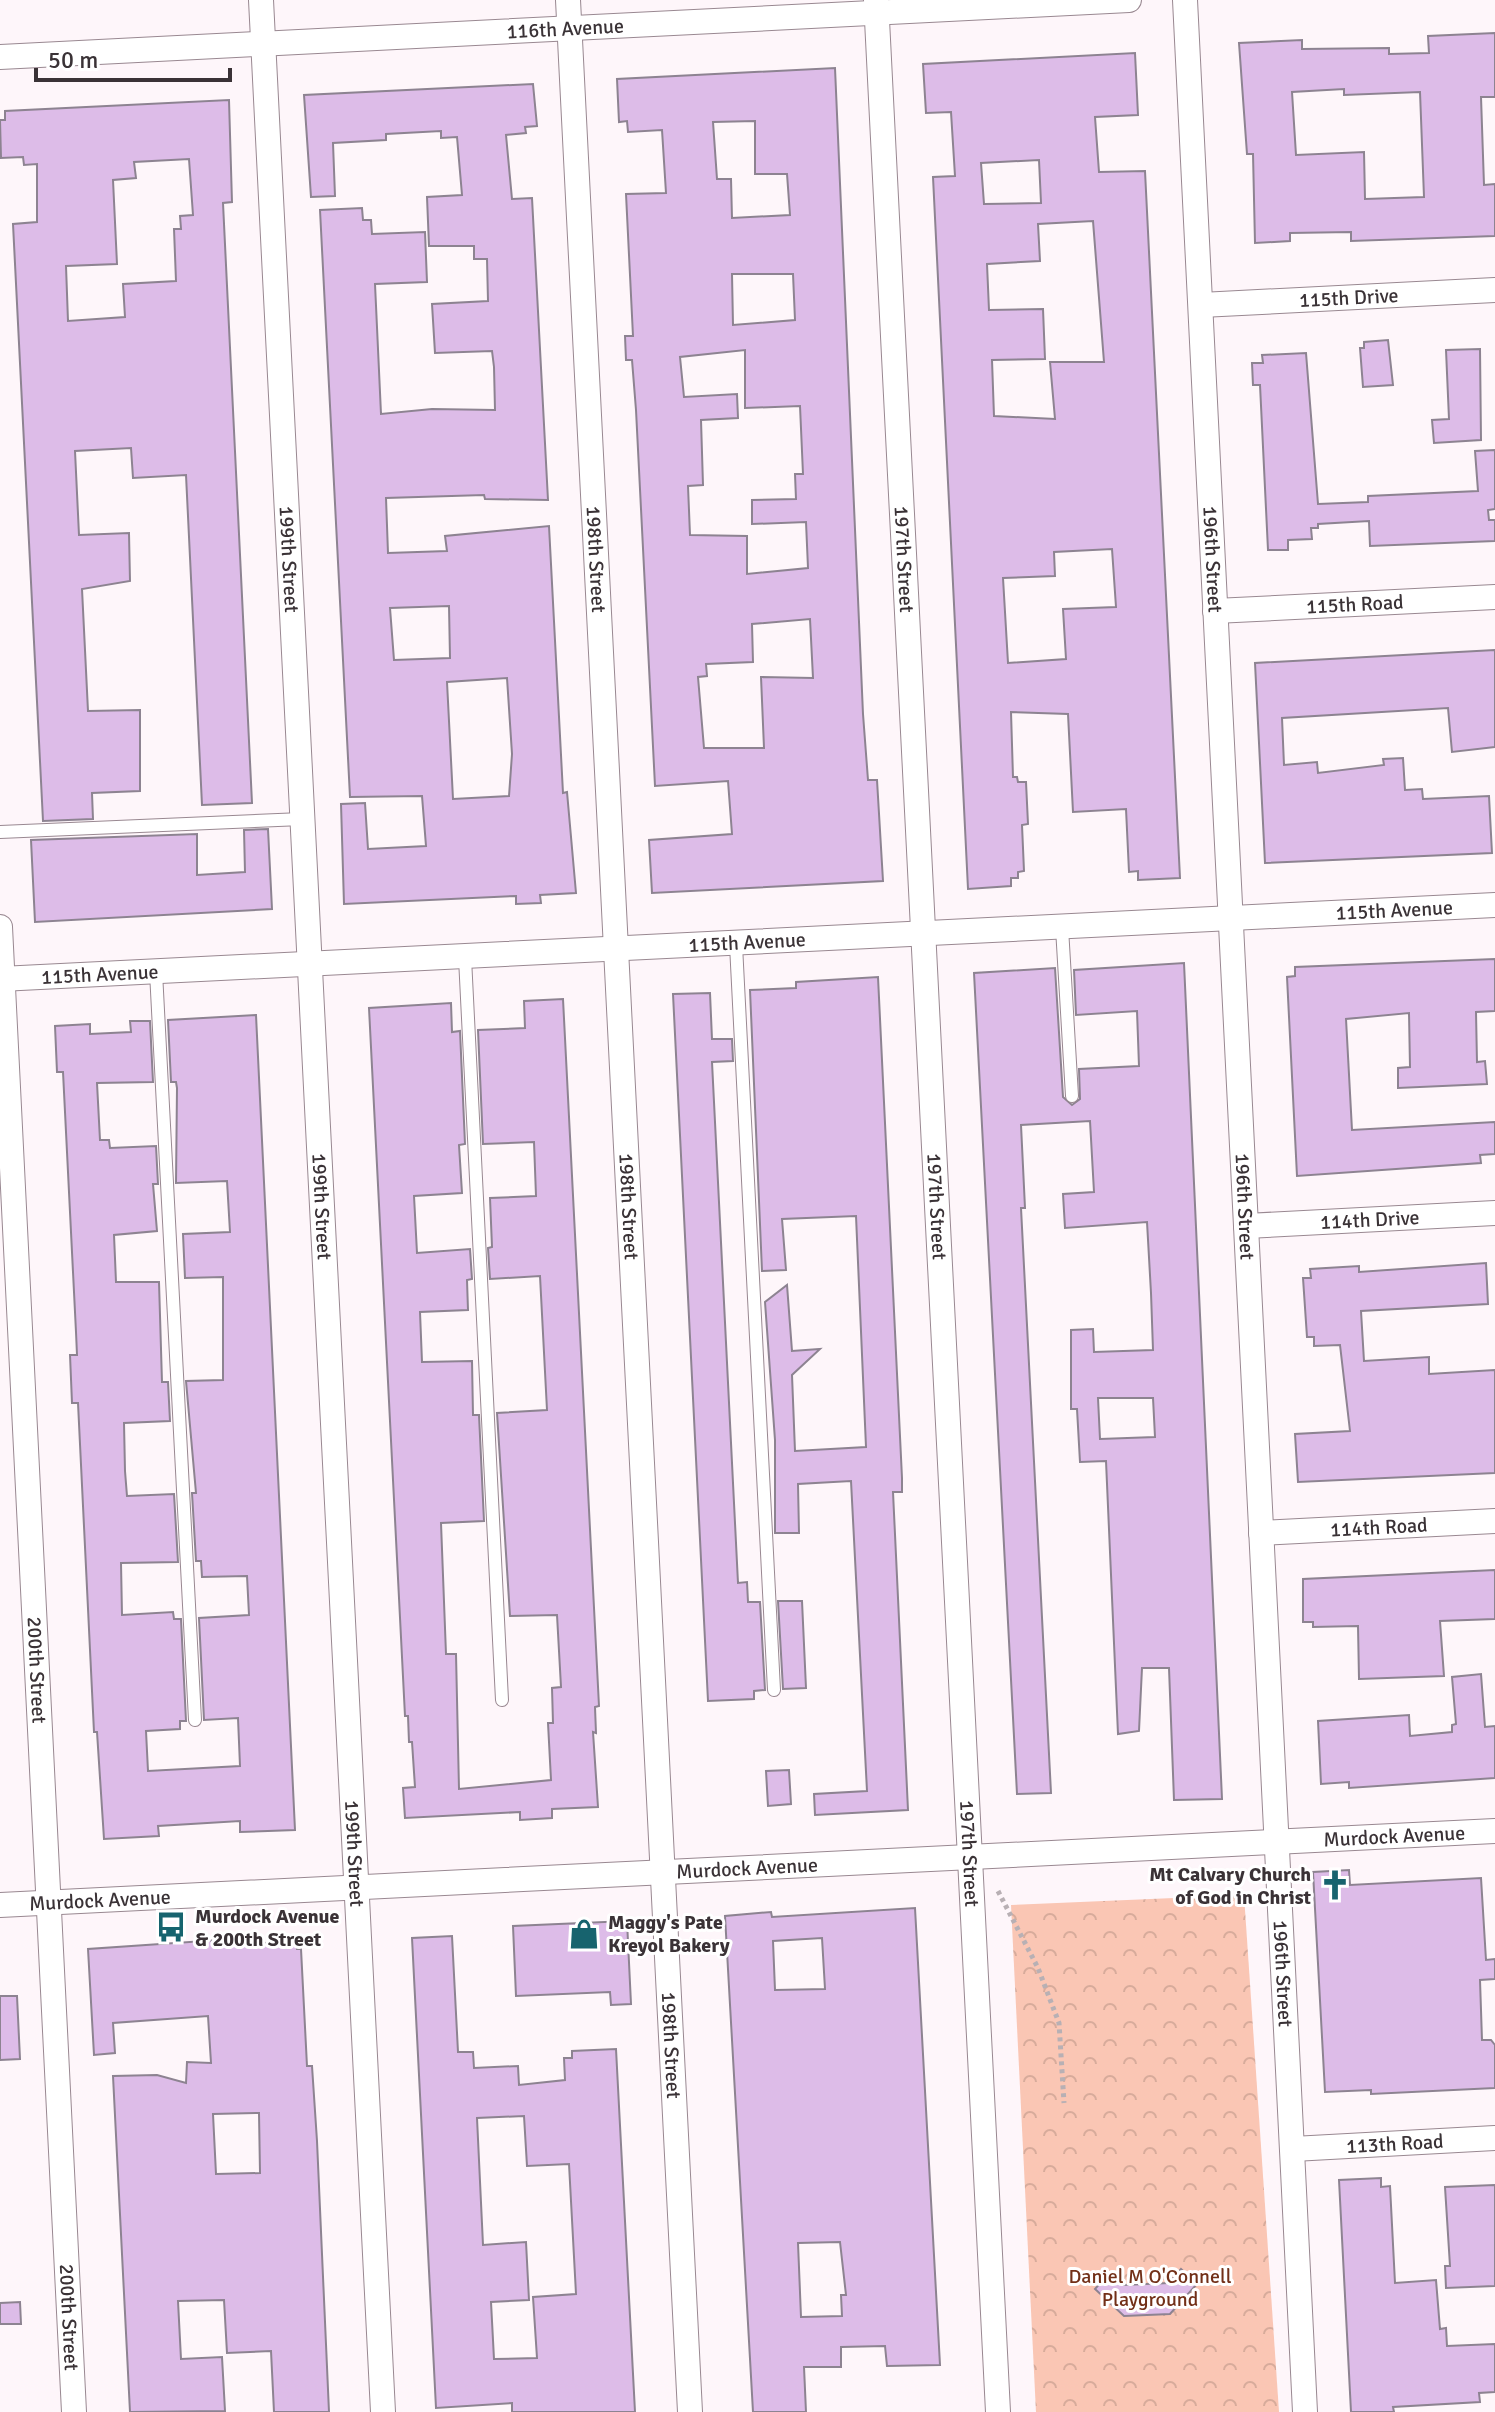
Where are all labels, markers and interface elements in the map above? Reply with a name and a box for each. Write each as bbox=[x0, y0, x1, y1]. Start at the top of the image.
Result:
street label: 116th Avenue bbox=[506, 14, 625, 44]
scale bar bbox=[36, 32, 230, 82]
text: 50 m bbox=[48, 45, 98, 75]
street label: 115th Drive bbox=[1299, 283, 1399, 313]
street label: 199th Street bbox=[274, 505, 304, 613]
street label: 198th Street bbox=[581, 505, 611, 613]
street label: 197th Street bbox=[889, 505, 919, 613]
street label: 196th Street bbox=[1197, 505, 1227, 613]
street label: 115th Road bbox=[1306, 590, 1404, 619]
street label: 115th Avenue bbox=[1335, 895, 1454, 926]
street label: 115th Avenue bbox=[688, 927, 806, 958]
street label: 115th Avenue bbox=[41, 959, 159, 990]
street label: 199th Street bbox=[306, 1152, 337, 1260]
street label: 198th Street bbox=[613, 1152, 644, 1260]
street label: 197th Street bbox=[921, 1152, 952, 1260]
street label: 196th Street bbox=[1229, 1153, 1260, 1261]
street label: 114th Drive bbox=[1320, 1205, 1420, 1235]
street label: 114th Road bbox=[1330, 1512, 1428, 1542]
street label: 200th Street bbox=[21, 1616, 52, 1724]
street label: 199th Street bbox=[339, 1800, 369, 1908]
street label: 197th Street bbox=[954, 1800, 984, 1908]
street label: Murdock Avenue bbox=[1323, 1820, 1466, 1852]
street label: Murdock Avenue bbox=[676, 1853, 819, 1885]
place label: Mt Calvary Church of God in Christ bbox=[1149, 1862, 1311, 1910]
church icon: Mt Calvary Church of God in Christ bbox=[1318, 1868, 1352, 1902]
street label: Murdock Avenue bbox=[28, 1885, 171, 1917]
place label: Murdock Avenue & 200th Street bbox=[195, 1904, 340, 1952]
bus stop icon: Murdock Avenue & 200th Street bbox=[154, 1910, 188, 1944]
place label: Maggy's Pate Kreyol Bakery bbox=[608, 1910, 730, 1958]
shop icon: Maggy's Pate Kreyol Bakery bbox=[567, 1917, 601, 1951]
street label: 196th Street bbox=[1268, 1920, 1298, 2028]
street label: 198th Street bbox=[656, 1991, 686, 2099]
street label: 113th Road bbox=[1345, 2129, 1444, 2159]
street label: 200th Street bbox=[54, 2263, 84, 2371]
park label: Daniel M O'Connell Playground bbox=[1068, 2264, 1232, 2312]

